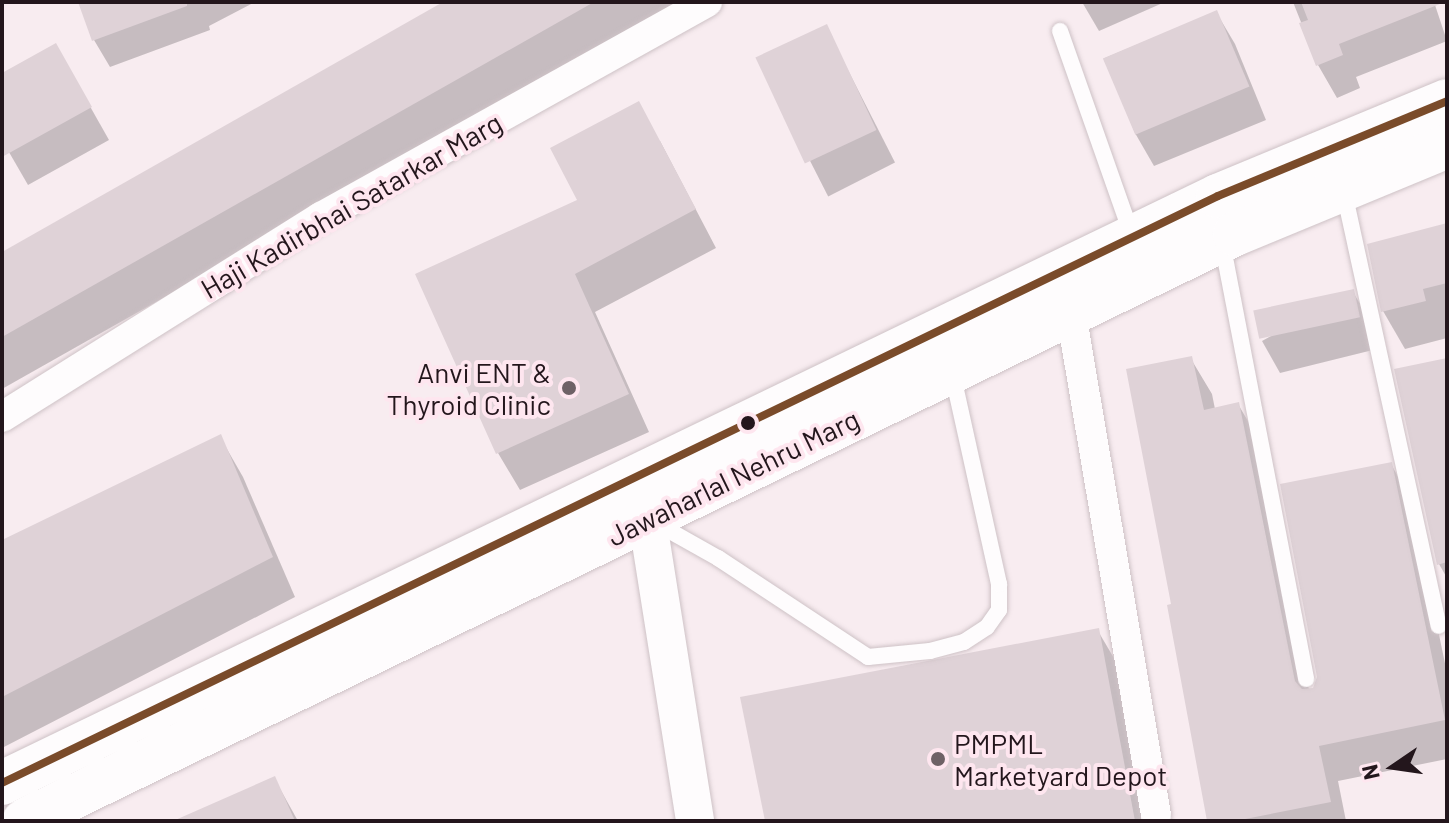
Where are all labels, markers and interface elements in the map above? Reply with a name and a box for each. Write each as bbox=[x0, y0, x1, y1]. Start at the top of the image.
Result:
street label: Haji Kadirbhai Satarkar Marg bbox=[195, 105, 507, 305]
place label: Anvi ENT & Thyroid Clinic bbox=[387, 355, 551, 421]
marker: Anvi ENT & Thyroid Clinic bbox=[558, 377, 580, 399]
street label: Jawaharlal Nehru Marg bbox=[602, 401, 864, 553]
unlabelled marker bbox=[740, 415, 756, 431]
place label: PMPML Marketyard Depot bbox=[954, 726, 1168, 792]
north arrow bbox=[1353, 727, 1433, 807]
marker: PMPML Marketyard Depot bbox=[929, 750, 947, 768]
text: N bbox=[1355, 762, 1384, 782]

